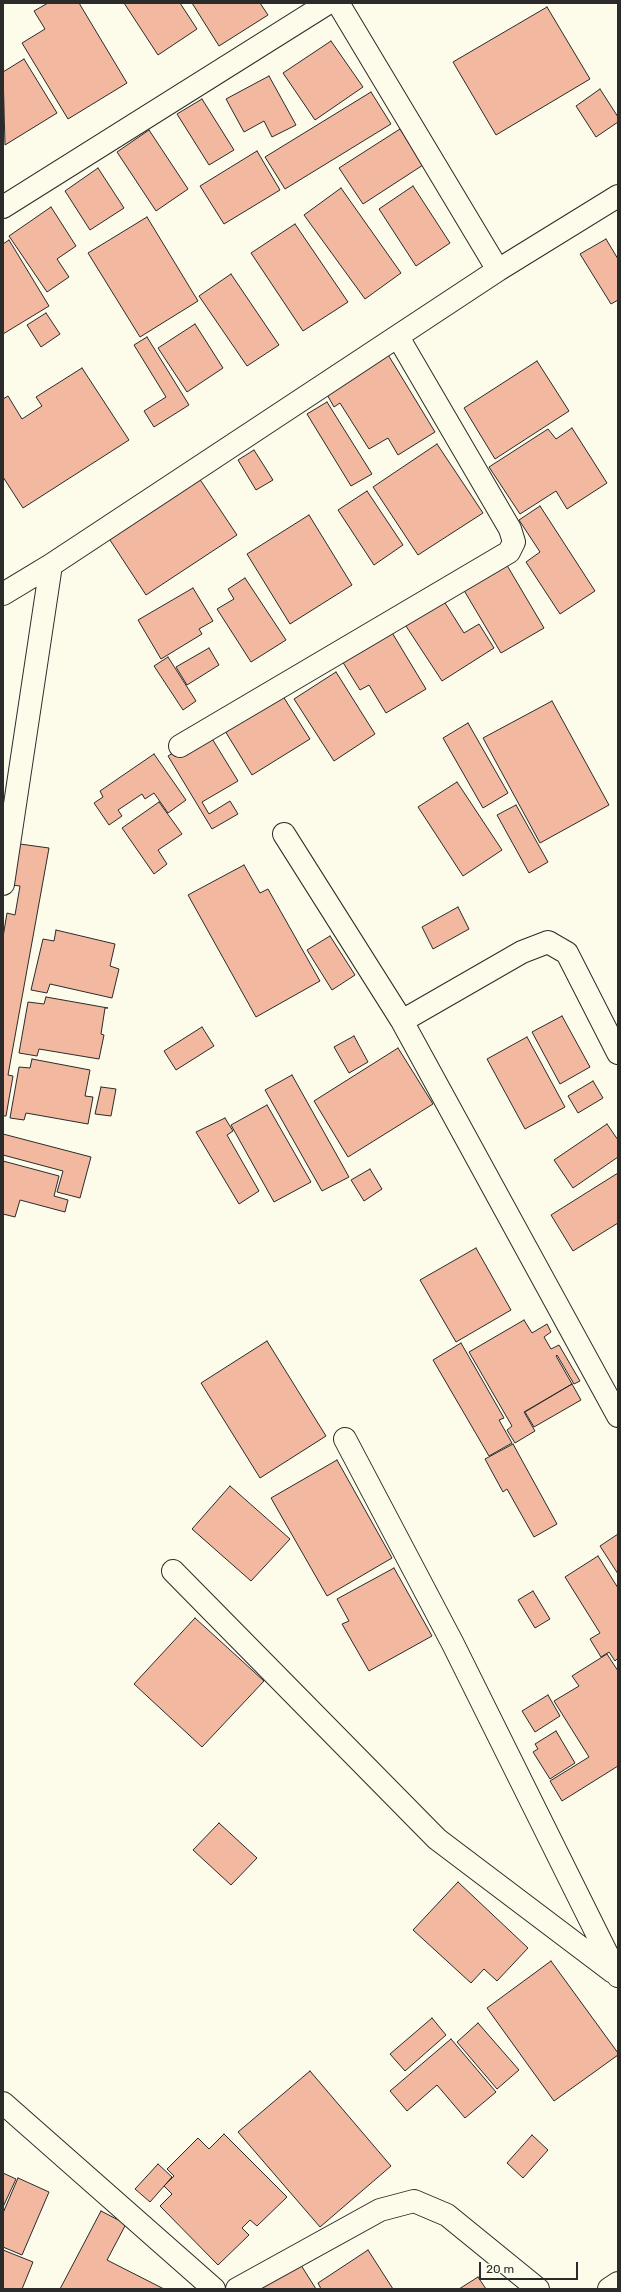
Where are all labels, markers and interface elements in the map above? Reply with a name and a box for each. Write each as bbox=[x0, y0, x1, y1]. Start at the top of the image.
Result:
scale bar bbox=[481, 2254, 580, 2280]
text: 20 m bbox=[486, 2262, 514, 2276]

